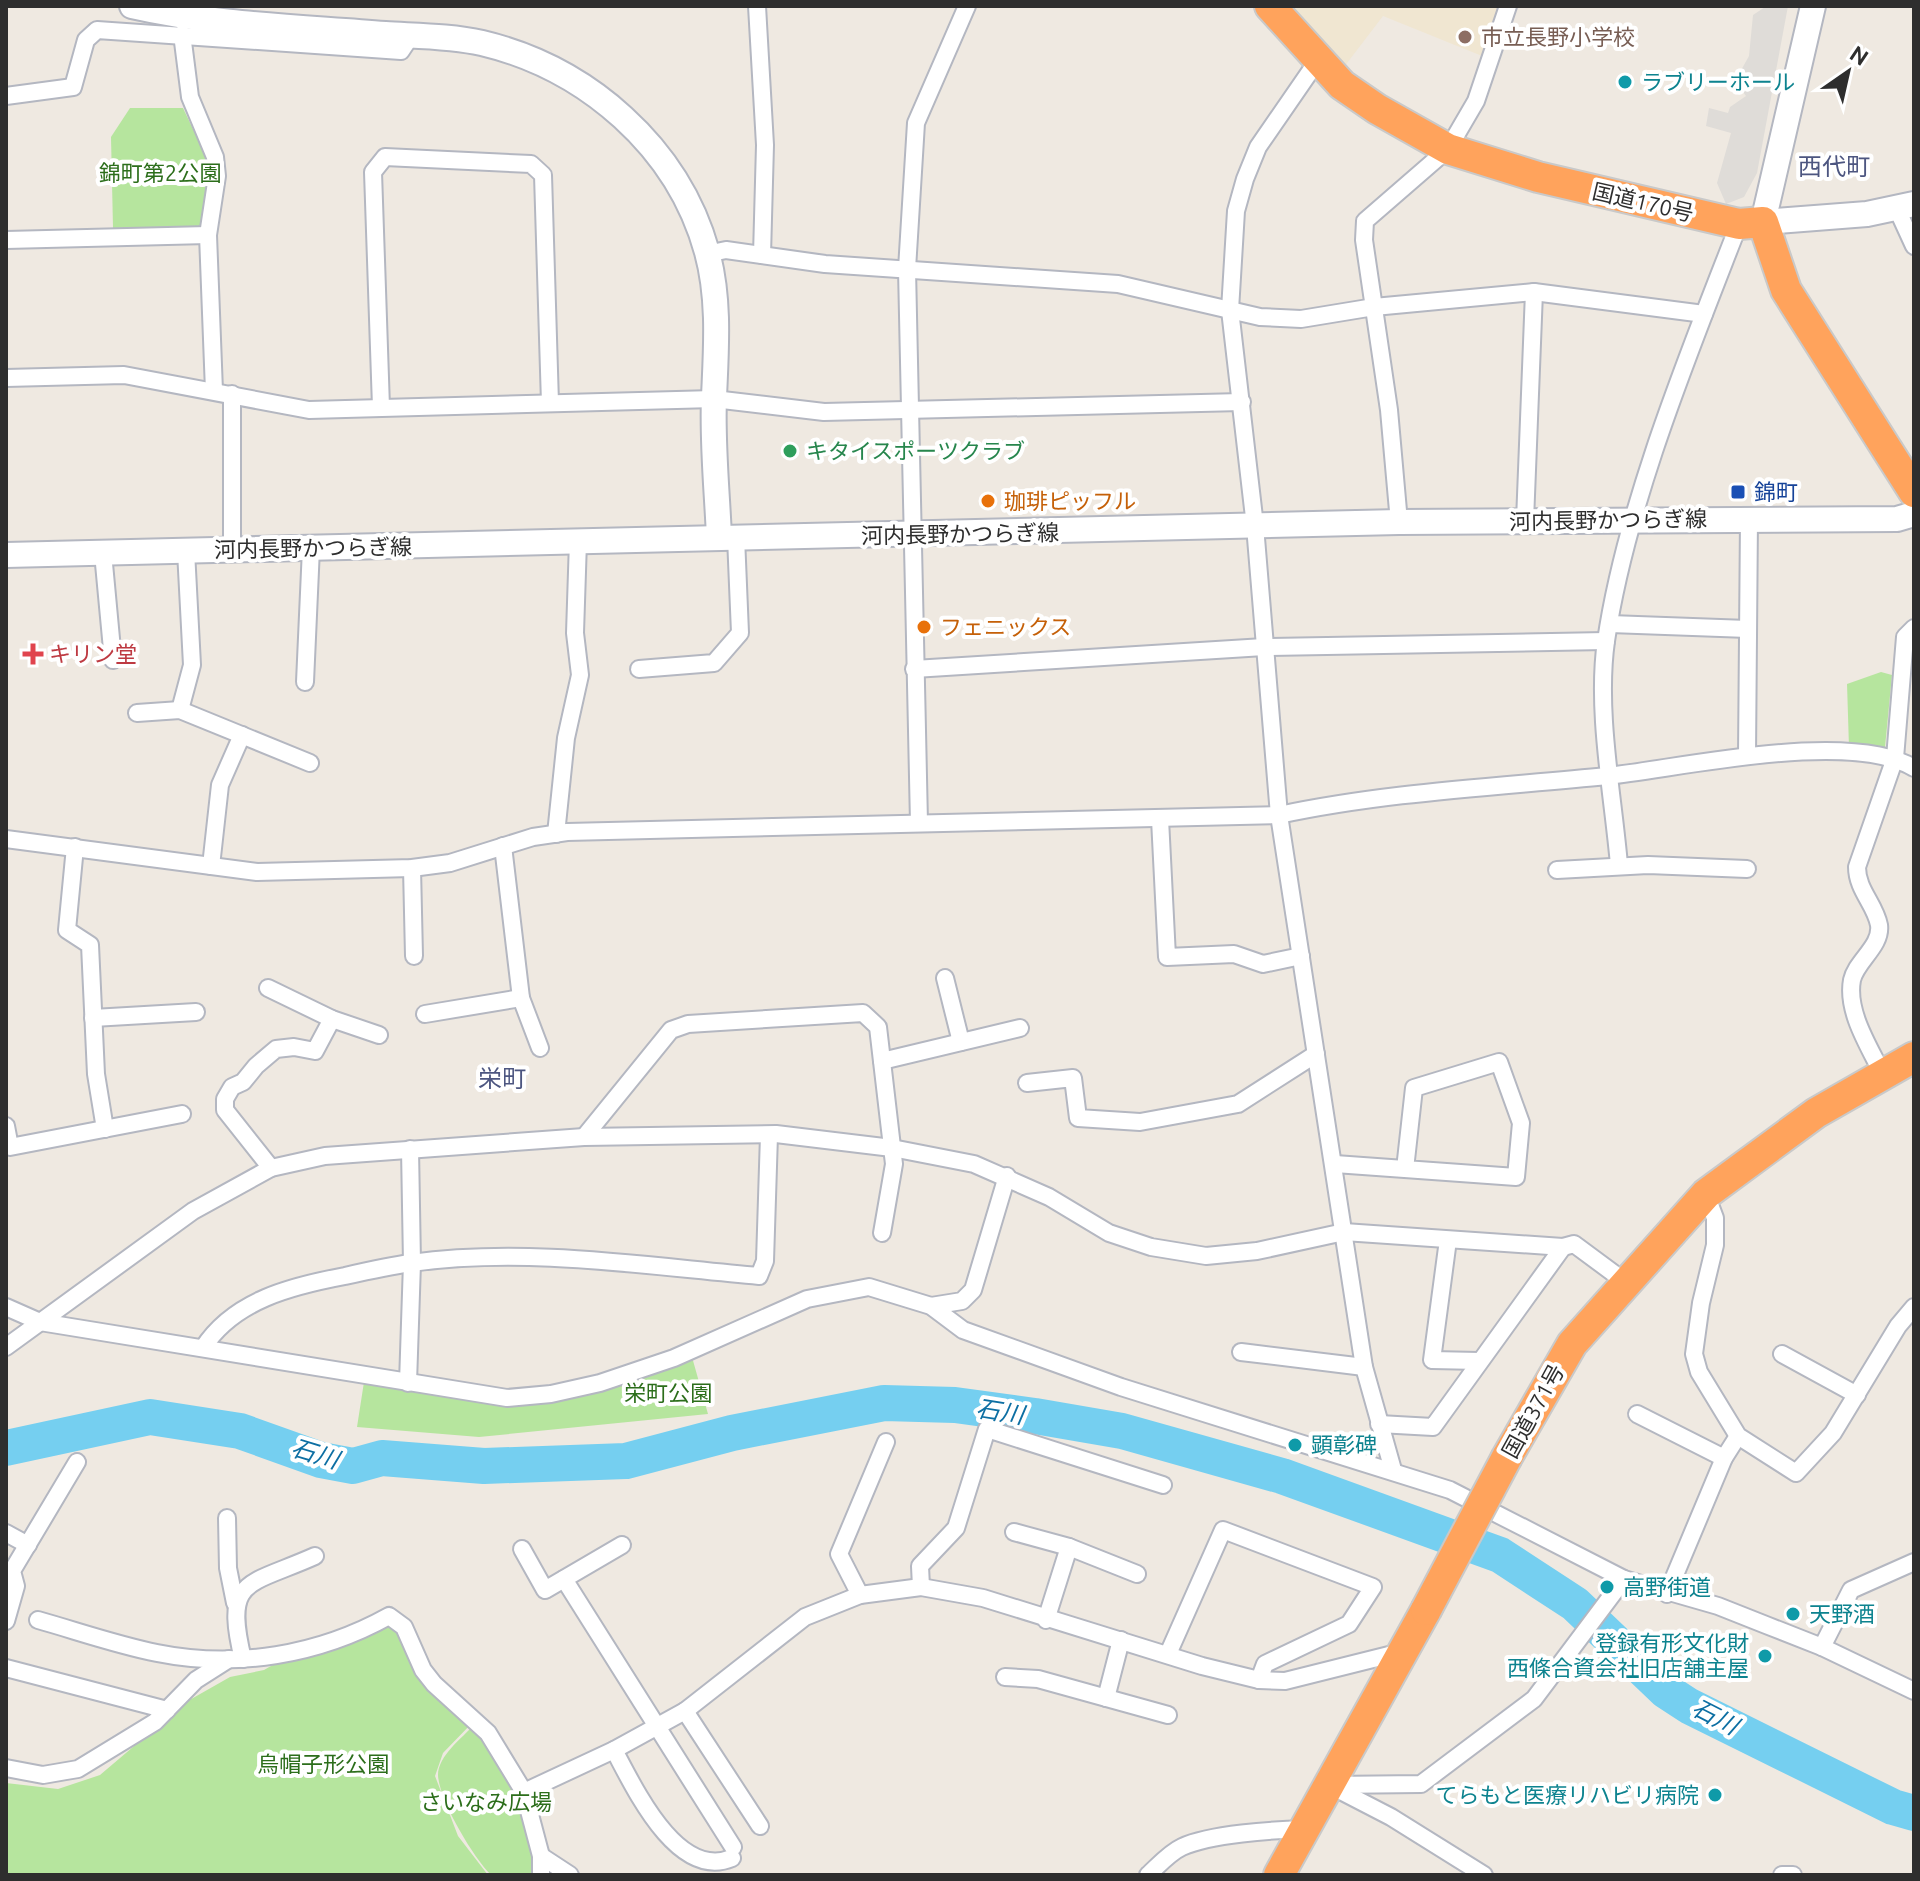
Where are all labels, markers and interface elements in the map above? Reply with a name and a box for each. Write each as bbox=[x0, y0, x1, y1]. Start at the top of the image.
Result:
place label: 市立長野小学校 bbox=[1481, 24, 1635, 49]
marker: 市立長野小学校 bbox=[1456, 28, 1474, 46]
north arrow bbox=[1808, 32, 1888, 112]
text: N bbox=[1846, 40, 1873, 70]
place label: ラブリーホール bbox=[1641, 69, 1795, 94]
marker: ラブリーホール bbox=[1616, 73, 1634, 91]
district label: 西代町 bbox=[1798, 153, 1870, 180]
park label: 錦町第2公園 bbox=[99, 160, 221, 185]
street label: 国道170号 bbox=[1590, 178, 1696, 225]
place label: キタイスポーツクラブ bbox=[806, 438, 1025, 463]
marker: キタイスポーツクラブ bbox=[781, 442, 799, 460]
place label: 錦町 bbox=[1754, 479, 1798, 504]
marker: 錦町 bbox=[1729, 483, 1747, 501]
place label: 珈琲ピッフル bbox=[1004, 488, 1136, 513]
marker: 珈琲ピッフル bbox=[979, 492, 997, 510]
street label: 河内長野かつらぎ線 bbox=[1509, 505, 1707, 534]
street label: 河内長野かつらぎ線 bbox=[861, 519, 1059, 548]
street label: 河内長野かつらぎ線 bbox=[214, 533, 412, 562]
place label: フェニックス bbox=[940, 614, 1071, 639]
marker: フェニックス bbox=[915, 618, 933, 636]
place label: キリン堂 bbox=[49, 641, 137, 666]
marker: キリン堂 bbox=[24, 645, 42, 663]
district label: 栄町 bbox=[478, 1065, 526, 1092]
street label: 国道371号 bbox=[1497, 1360, 1569, 1462]
park label: 栄町公園 bbox=[624, 1380, 712, 1405]
water label: 石川 bbox=[974, 1394, 1029, 1429]
place label: 顕彰碑 bbox=[1311, 1432, 1377, 1457]
water label: 石川 bbox=[288, 1434, 345, 1474]
marker: 顕彰碑 bbox=[1286, 1436, 1304, 1454]
place label: 高野街道 bbox=[1623, 1574, 1711, 1599]
marker: 高野街道 bbox=[1598, 1578, 1616, 1596]
place label: 天野酒 bbox=[1809, 1601, 1875, 1626]
marker: 天野酒 bbox=[1784, 1605, 1802, 1623]
place label: 登録有形文化財 西條合資会社旧店舗主屋 bbox=[1507, 1630, 1749, 1680]
marker: 登録有形文化財 西條合資会社旧店舗主屋 bbox=[1756, 1647, 1774, 1665]
water label: 石川 bbox=[1688, 1694, 1745, 1741]
park label: 烏帽子形公園 bbox=[257, 1751, 389, 1776]
place label: てらもと医療リハビリ病院 bbox=[1435, 1782, 1699, 1807]
marker: てらもと医療リハビリ病院 bbox=[1706, 1786, 1724, 1804]
park label: さいなみ広場 bbox=[420, 1789, 552, 1814]

